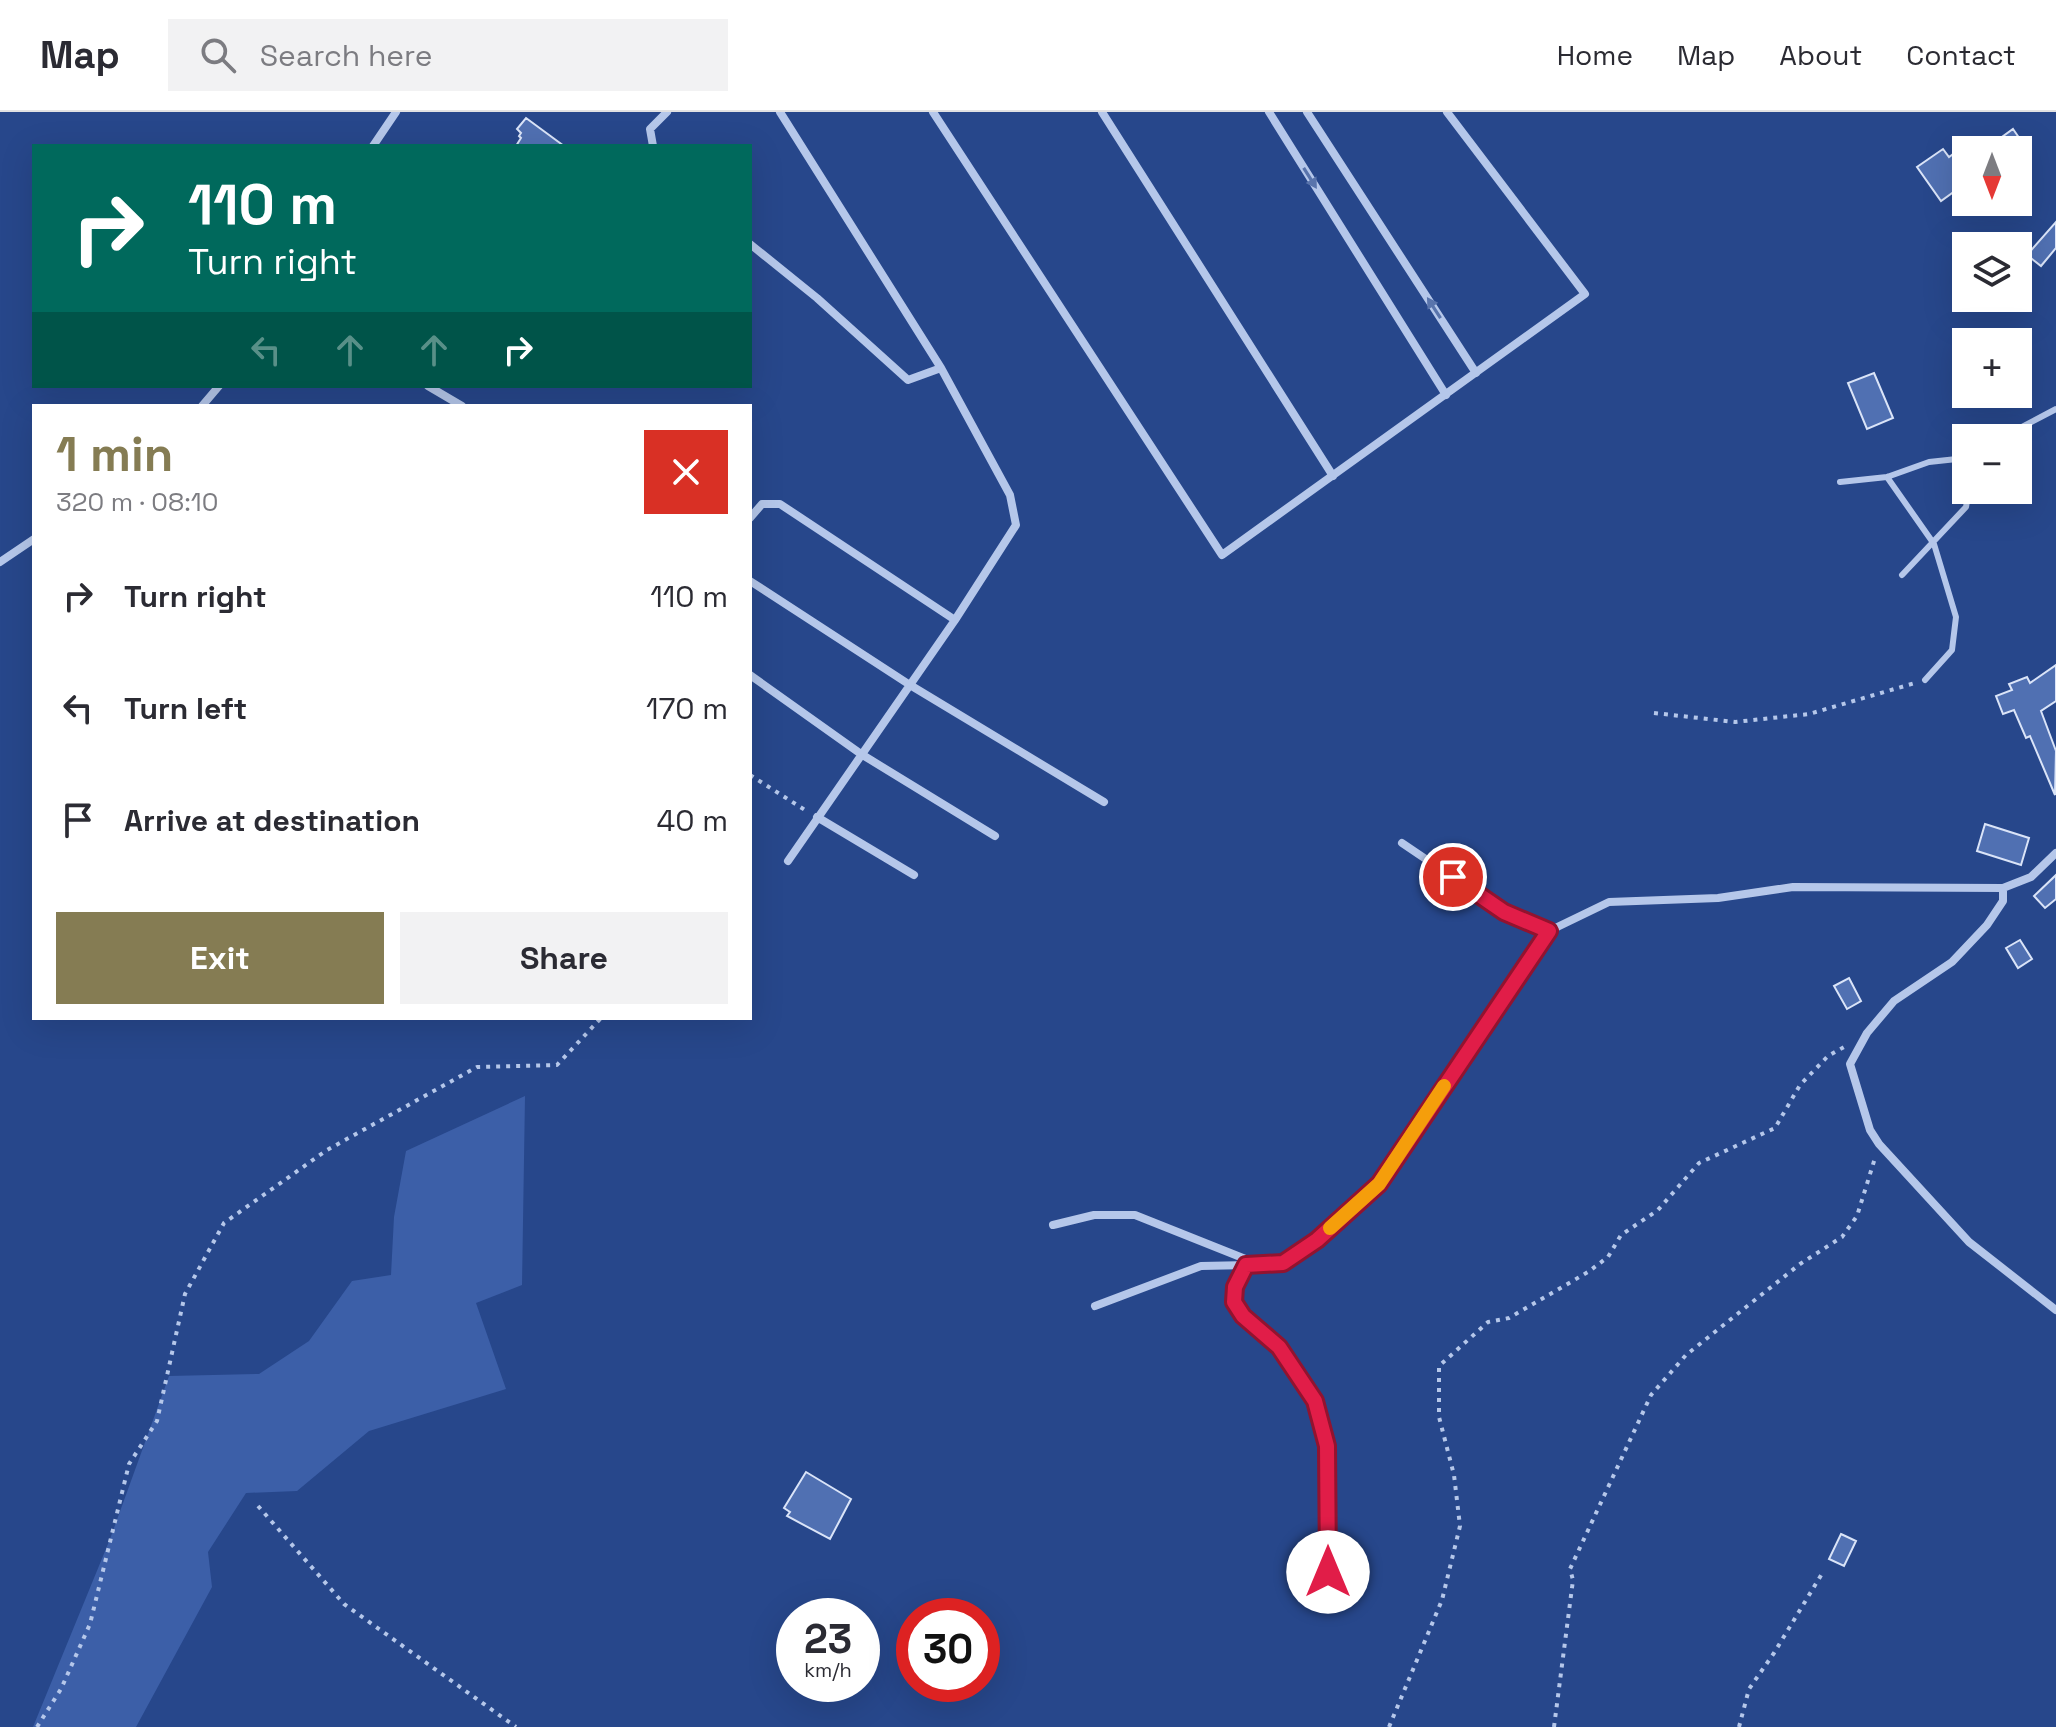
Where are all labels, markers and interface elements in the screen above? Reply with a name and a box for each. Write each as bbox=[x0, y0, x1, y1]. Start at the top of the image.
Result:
search box bbox=[168, 19, 728, 91]
text: Map bbox=[40, 31, 120, 79]
icon: search bbox=[196, 33, 240, 77]
text: Search here bbox=[260, 36, 433, 75]
text: Home bbox=[1557, 37, 1633, 73]
text: Map bbox=[1677, 37, 1735, 73]
text: About bbox=[1779, 37, 1862, 73]
text: Contact bbox=[1906, 37, 2016, 73]
north arrow bbox=[1952, 136, 2032, 216]
map controls bbox=[1952, 136, 2032, 504]
one-way arrow bbox=[1303, 167, 1317, 189]
text: 110 m bbox=[188, 169, 337, 240]
icon: right bbox=[56, 176, 160, 280]
button: layers bbox=[1952, 232, 2032, 312]
text: Turn right bbox=[188, 239, 357, 285]
one-way arrow bbox=[1427, 297, 1441, 319]
icon: left bbox=[244, 328, 288, 372]
icon: ahead bbox=[328, 328, 372, 372]
icon: ahead bbox=[412, 328, 456, 372]
icon: right bbox=[496, 328, 540, 372]
button: + bbox=[1952, 328, 2032, 408]
text: 1 min bbox=[56, 424, 173, 485]
button: − bbox=[1952, 424, 2032, 504]
button: close bbox=[644, 430, 728, 514]
text: 320 m · 08:10 bbox=[56, 485, 218, 519]
icon: right bbox=[56, 574, 100, 618]
text: Turn right bbox=[124, 577, 267, 616]
text: 110 m bbox=[650, 577, 728, 616]
icon: left bbox=[56, 686, 100, 730]
text: Turn left bbox=[124, 689, 247, 728]
text: 170 m bbox=[646, 689, 728, 728]
icon: arrive bbox=[56, 798, 100, 842]
text: Arrive at destination bbox=[124, 801, 420, 840]
text: 40 m bbox=[657, 801, 728, 840]
pin bbox=[1419, 843, 1487, 911]
icon: arrive bbox=[1431, 855, 1475, 899]
button: Exit bbox=[56, 912, 384, 1004]
button: Share bbox=[400, 912, 728, 1004]
position arrow bbox=[1286, 1530, 1370, 1614]
speed limit sign: 30 bbox=[896, 1598, 1000, 1702]
text: 23 bbox=[804, 1614, 852, 1665]
text: km/h bbox=[804, 1657, 852, 1683]

